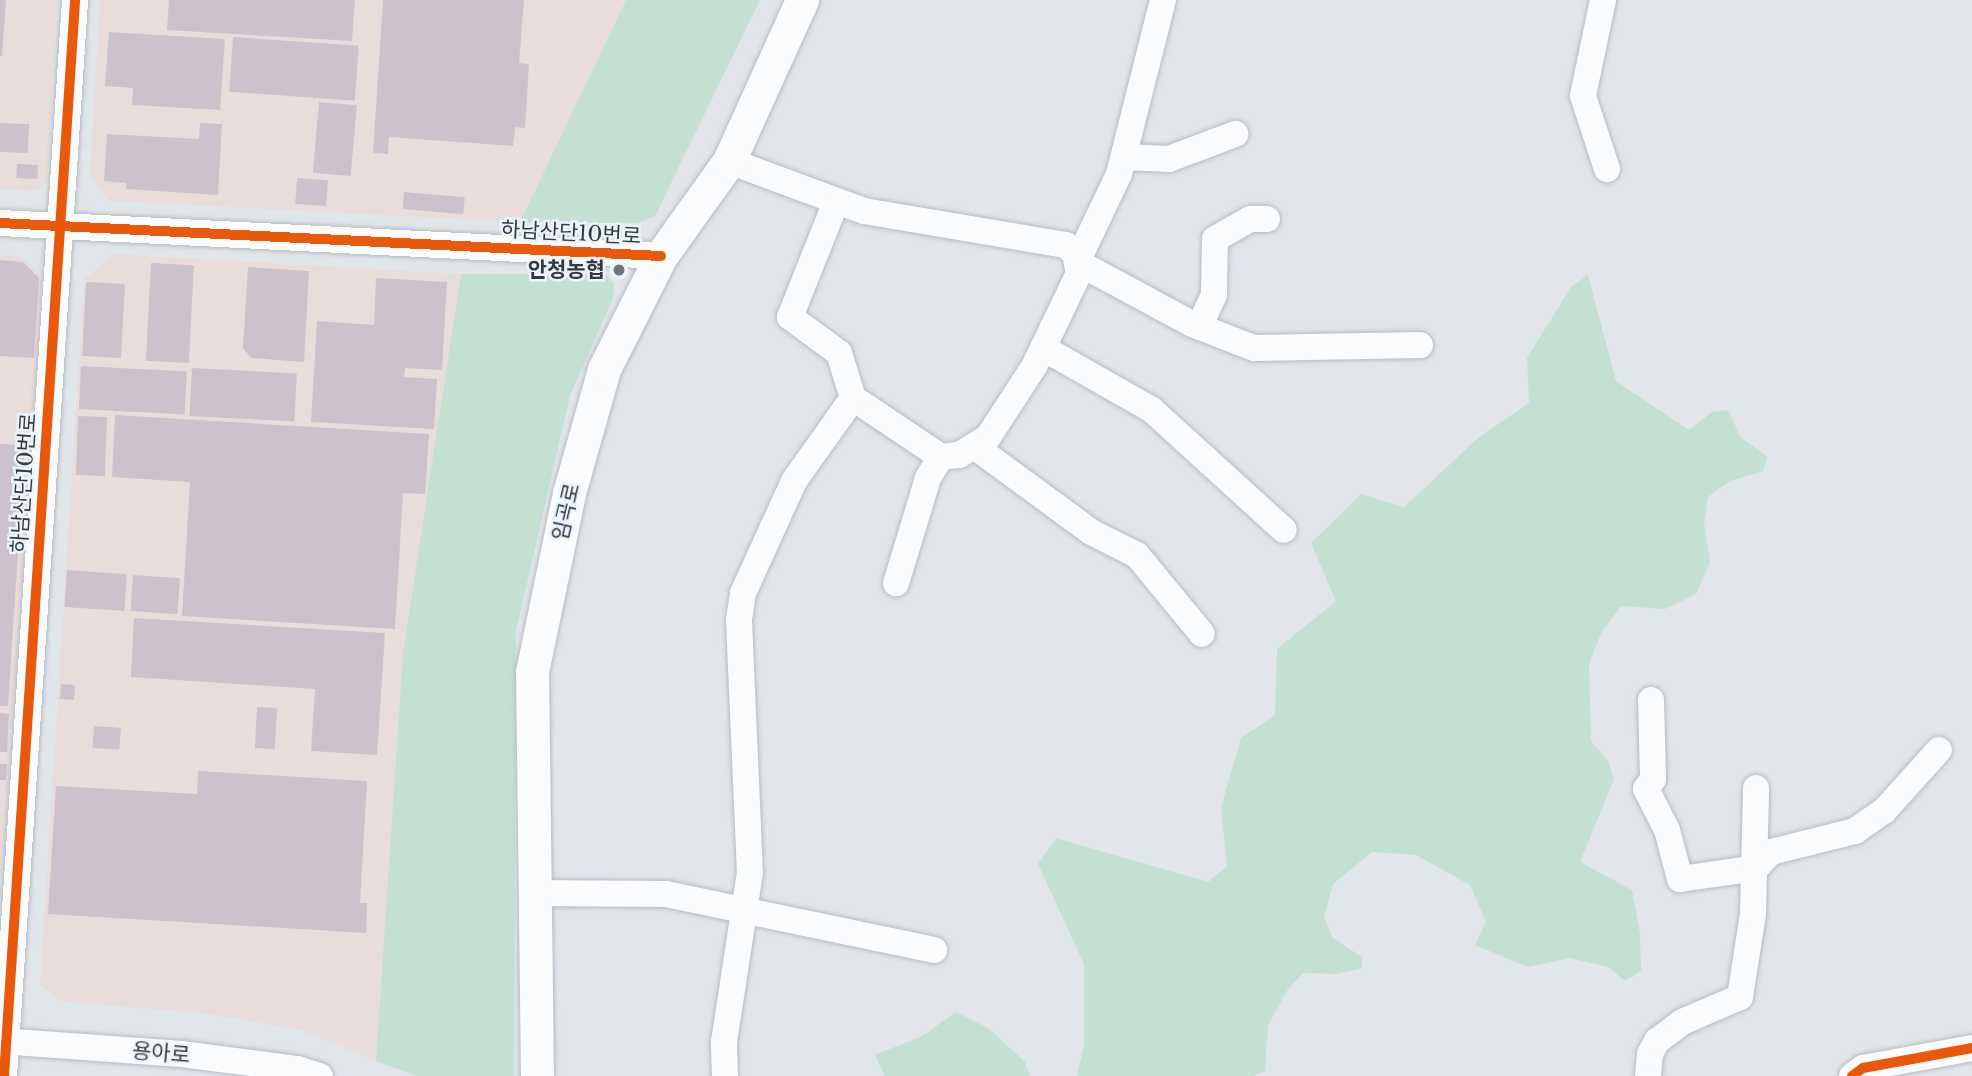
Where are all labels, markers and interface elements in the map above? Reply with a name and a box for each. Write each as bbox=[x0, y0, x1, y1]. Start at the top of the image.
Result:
street label: 하남산단10번로 bbox=[500, 217, 642, 249]
place label: 안청농협 bbox=[528, 257, 605, 283]
marker: 안청농협 bbox=[611, 262, 627, 278]
street label: 하남산단10번로 bbox=[7, 412, 41, 554]
street label: 임곡로 bbox=[547, 481, 585, 543]
street label: 용아로 bbox=[131, 1038, 191, 1068]

